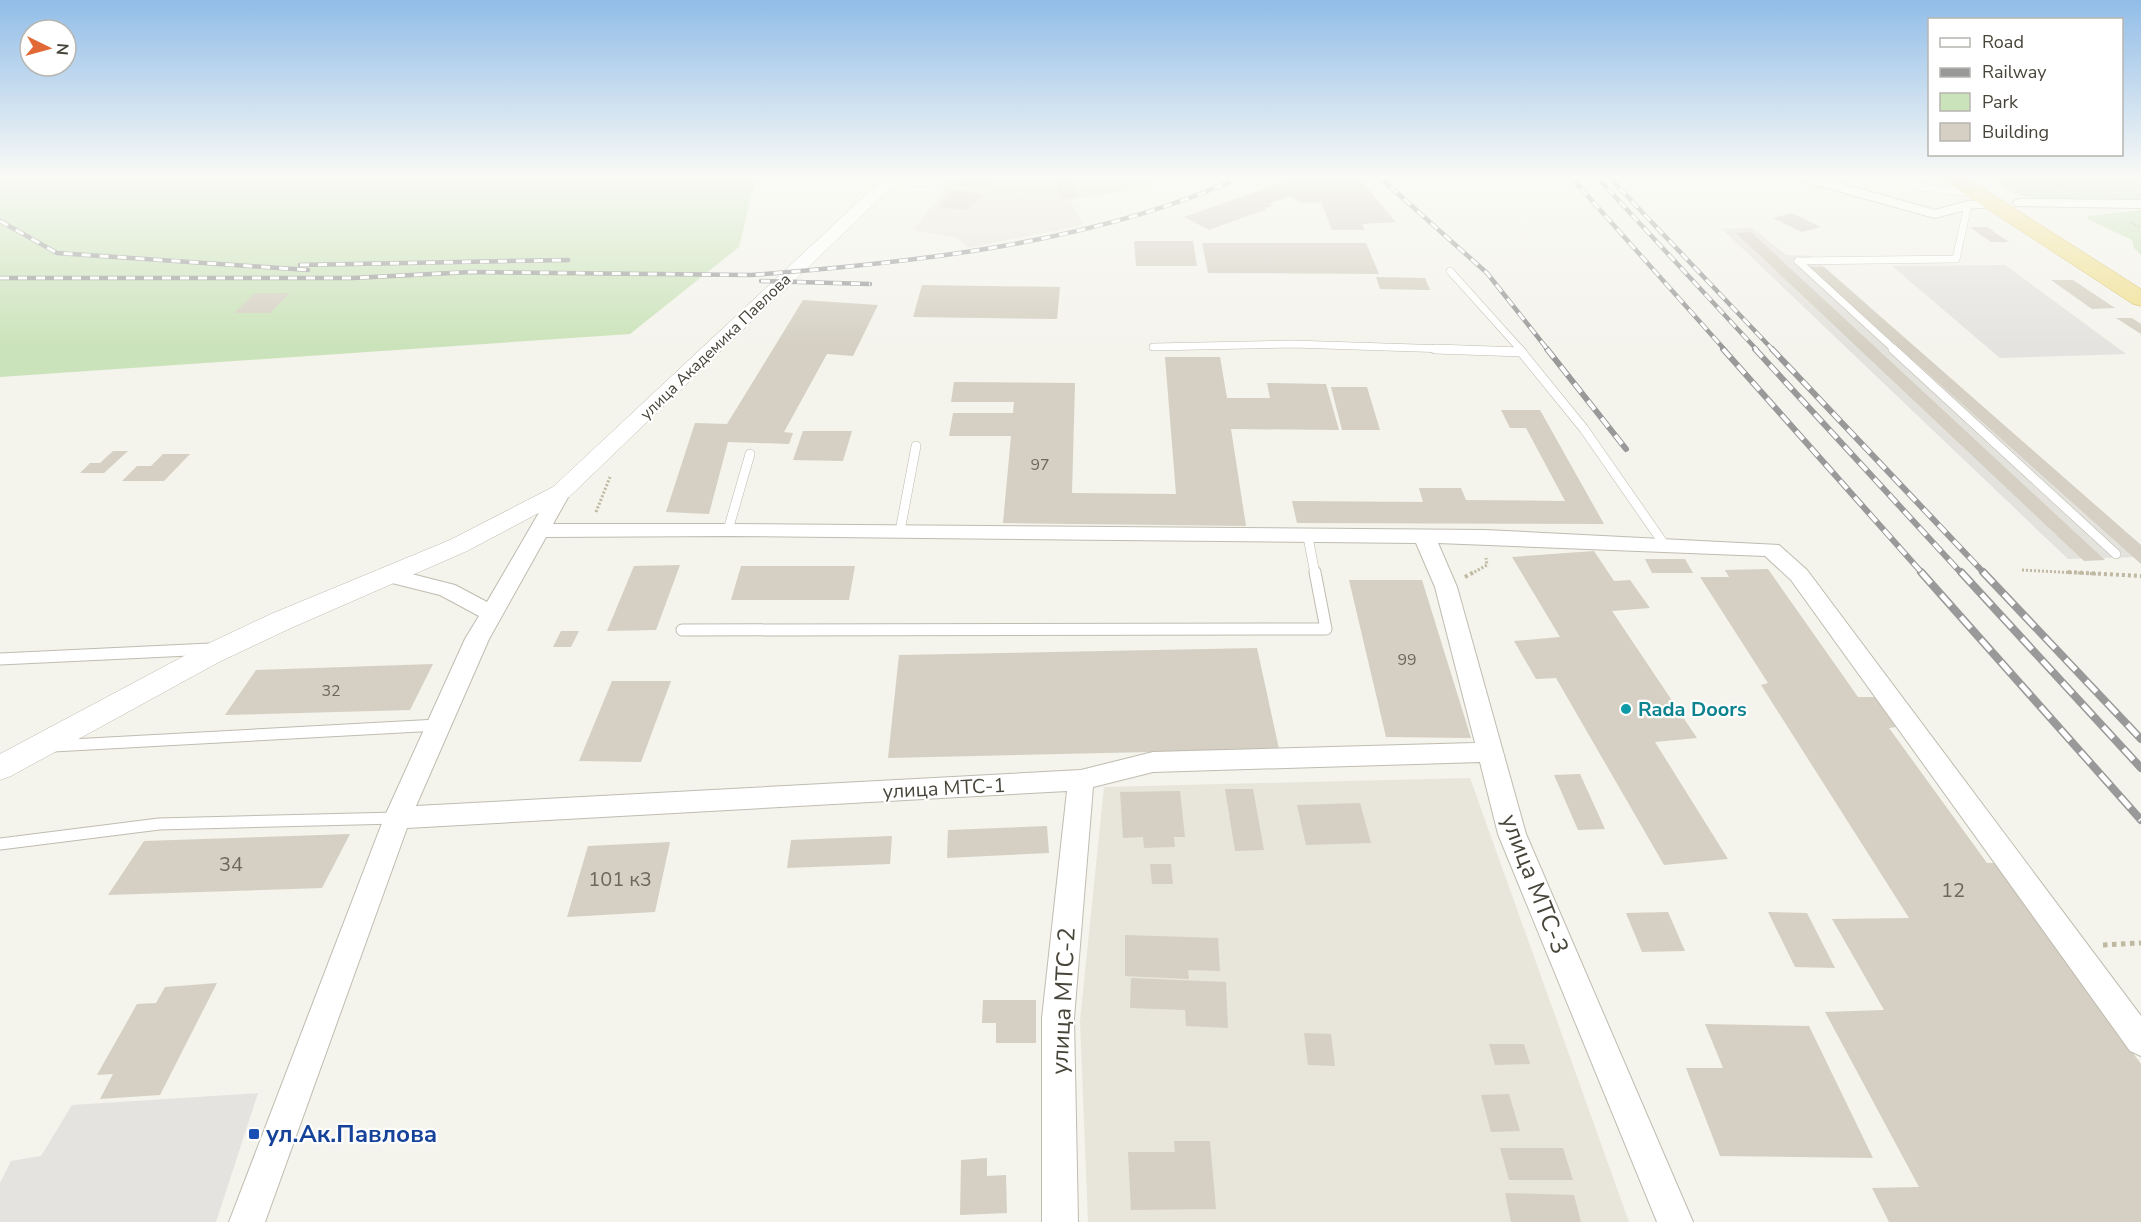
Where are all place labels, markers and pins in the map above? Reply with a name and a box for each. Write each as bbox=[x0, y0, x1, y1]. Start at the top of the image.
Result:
place label: Rada Doors bbox=[1638, 696, 1747, 723]
marker: Rada Doors bbox=[1619, 702, 1633, 716]
place label: ул.Ак.Павлова bbox=[266, 1118, 437, 1150]
marker: ул.Ак.Павлова bbox=[247, 1127, 261, 1141]

